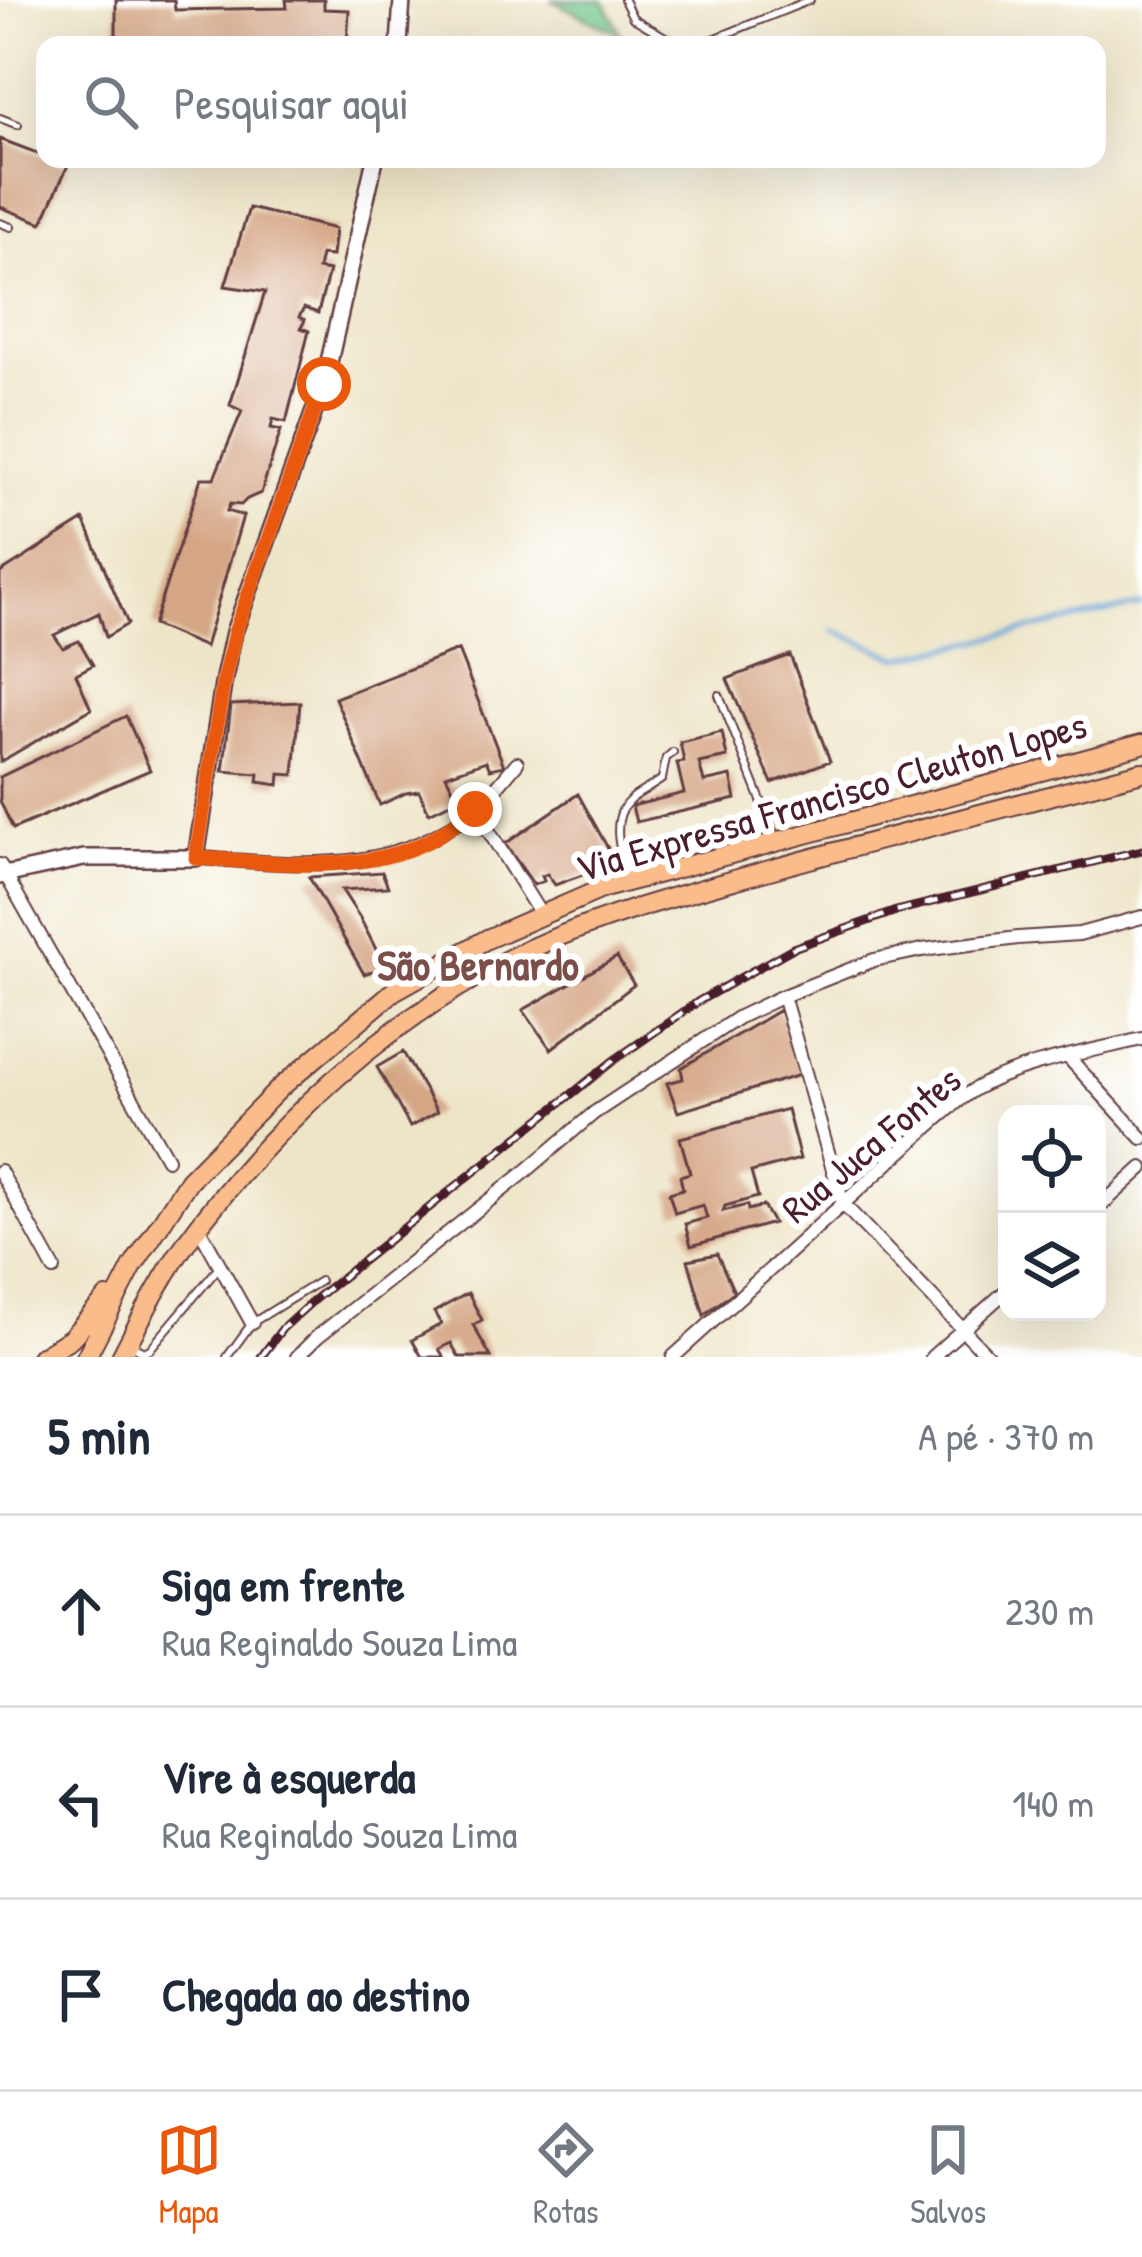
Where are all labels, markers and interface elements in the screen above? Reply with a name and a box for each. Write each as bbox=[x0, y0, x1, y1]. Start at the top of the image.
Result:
search box bbox=[36, 36, 1106, 168]
icon: search bbox=[78, 69, 144, 135]
text: Pesquisar aqui bbox=[174, 72, 409, 133]
route start bbox=[297, 357, 351, 411]
street label: Via Expressa Francisco Cleuton Lopes bbox=[570, 697, 1092, 894]
route end bbox=[448, 782, 502, 836]
district label: São Bernardo bbox=[377, 936, 579, 993]
street label: Rua Juca Fontes bbox=[770, 1053, 972, 1234]
map controls bbox=[998, 1105, 1106, 1321]
button: locate bbox=[998, 1105, 1106, 1213]
button: layers bbox=[998, 1213, 1106, 1321]
text: 5 min bbox=[48, 1401, 150, 1470]
text: A pé · 370 m bbox=[918, 1409, 1094, 1462]
text: Siga em frente bbox=[162, 1554, 405, 1615]
icon: ahead bbox=[48, 1578, 114, 1644]
text: 230 m bbox=[1005, 1584, 1094, 1637]
text: Rua Reginaldo Souza Lima bbox=[162, 1615, 517, 1668]
text: Vire à esquerda bbox=[162, 1746, 415, 1807]
icon: left bbox=[48, 1770, 114, 1836]
text: 140 m bbox=[1012, 1776, 1094, 1829]
text: Rua Reginaldo Souza Lima bbox=[162, 1807, 517, 1860]
icon: arrive bbox=[48, 1962, 114, 2028]
text: Chegada ao destino bbox=[162, 1964, 470, 2025]
tab: Mapa bbox=[156, 2117, 222, 2233]
tab: Rotas bbox=[533, 2117, 599, 2233]
tab: Salvos bbox=[910, 2117, 986, 2233]

